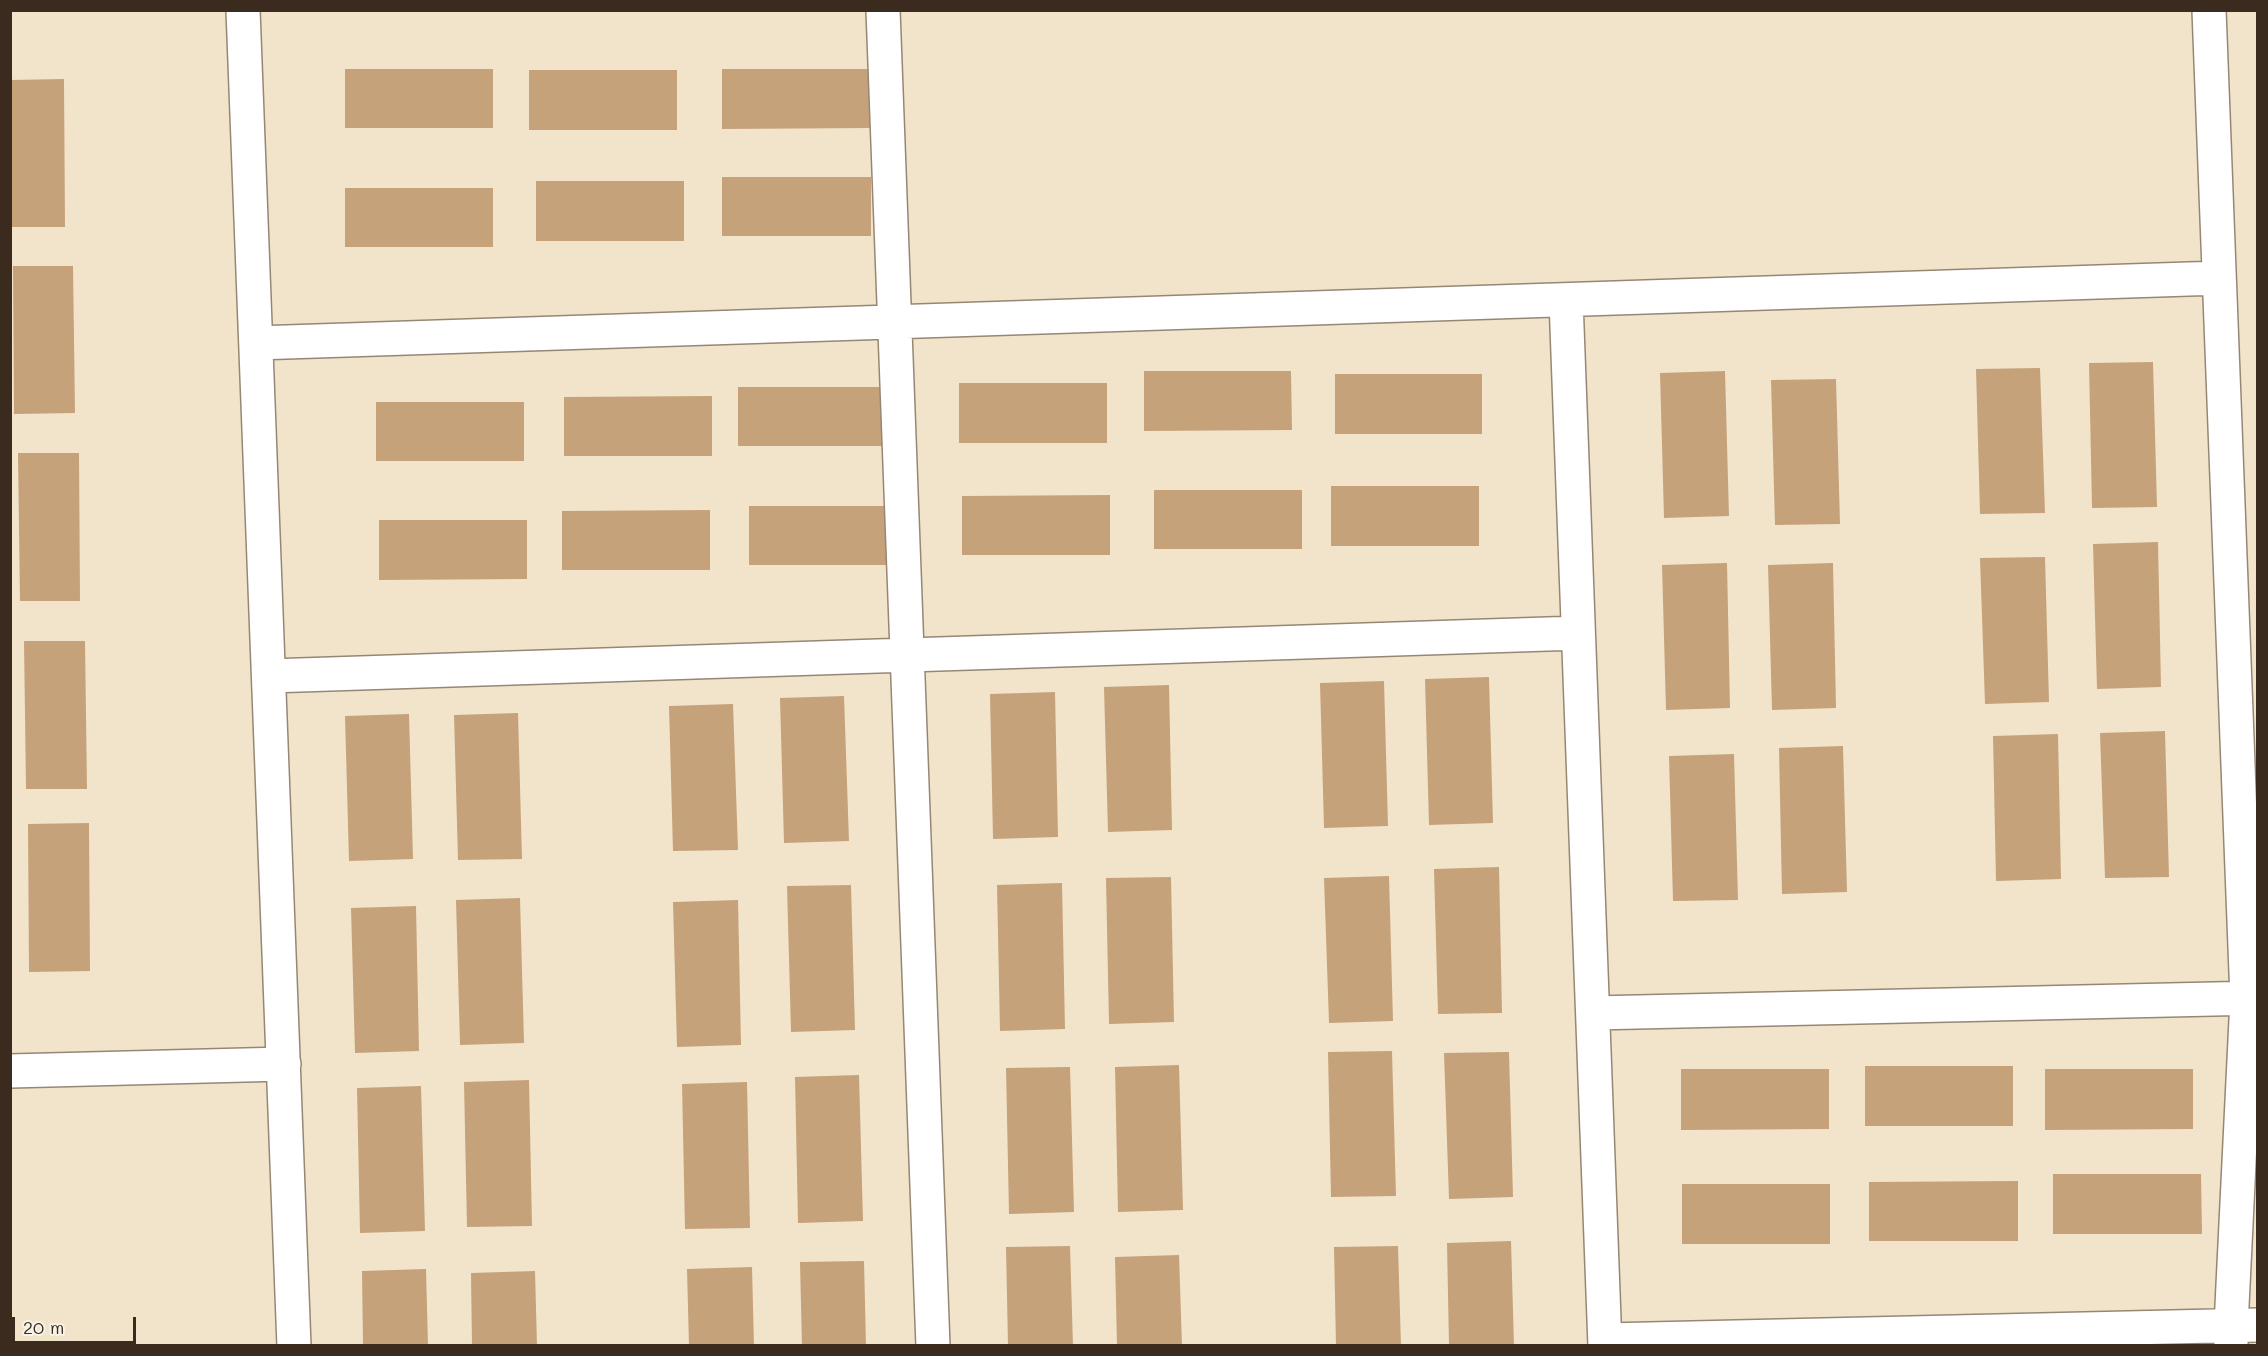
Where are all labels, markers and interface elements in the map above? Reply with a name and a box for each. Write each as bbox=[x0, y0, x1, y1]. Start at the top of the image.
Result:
scale bar bbox=[15, 1305, 140, 1343]
text: 20 m bbox=[23, 1315, 64, 1339]

